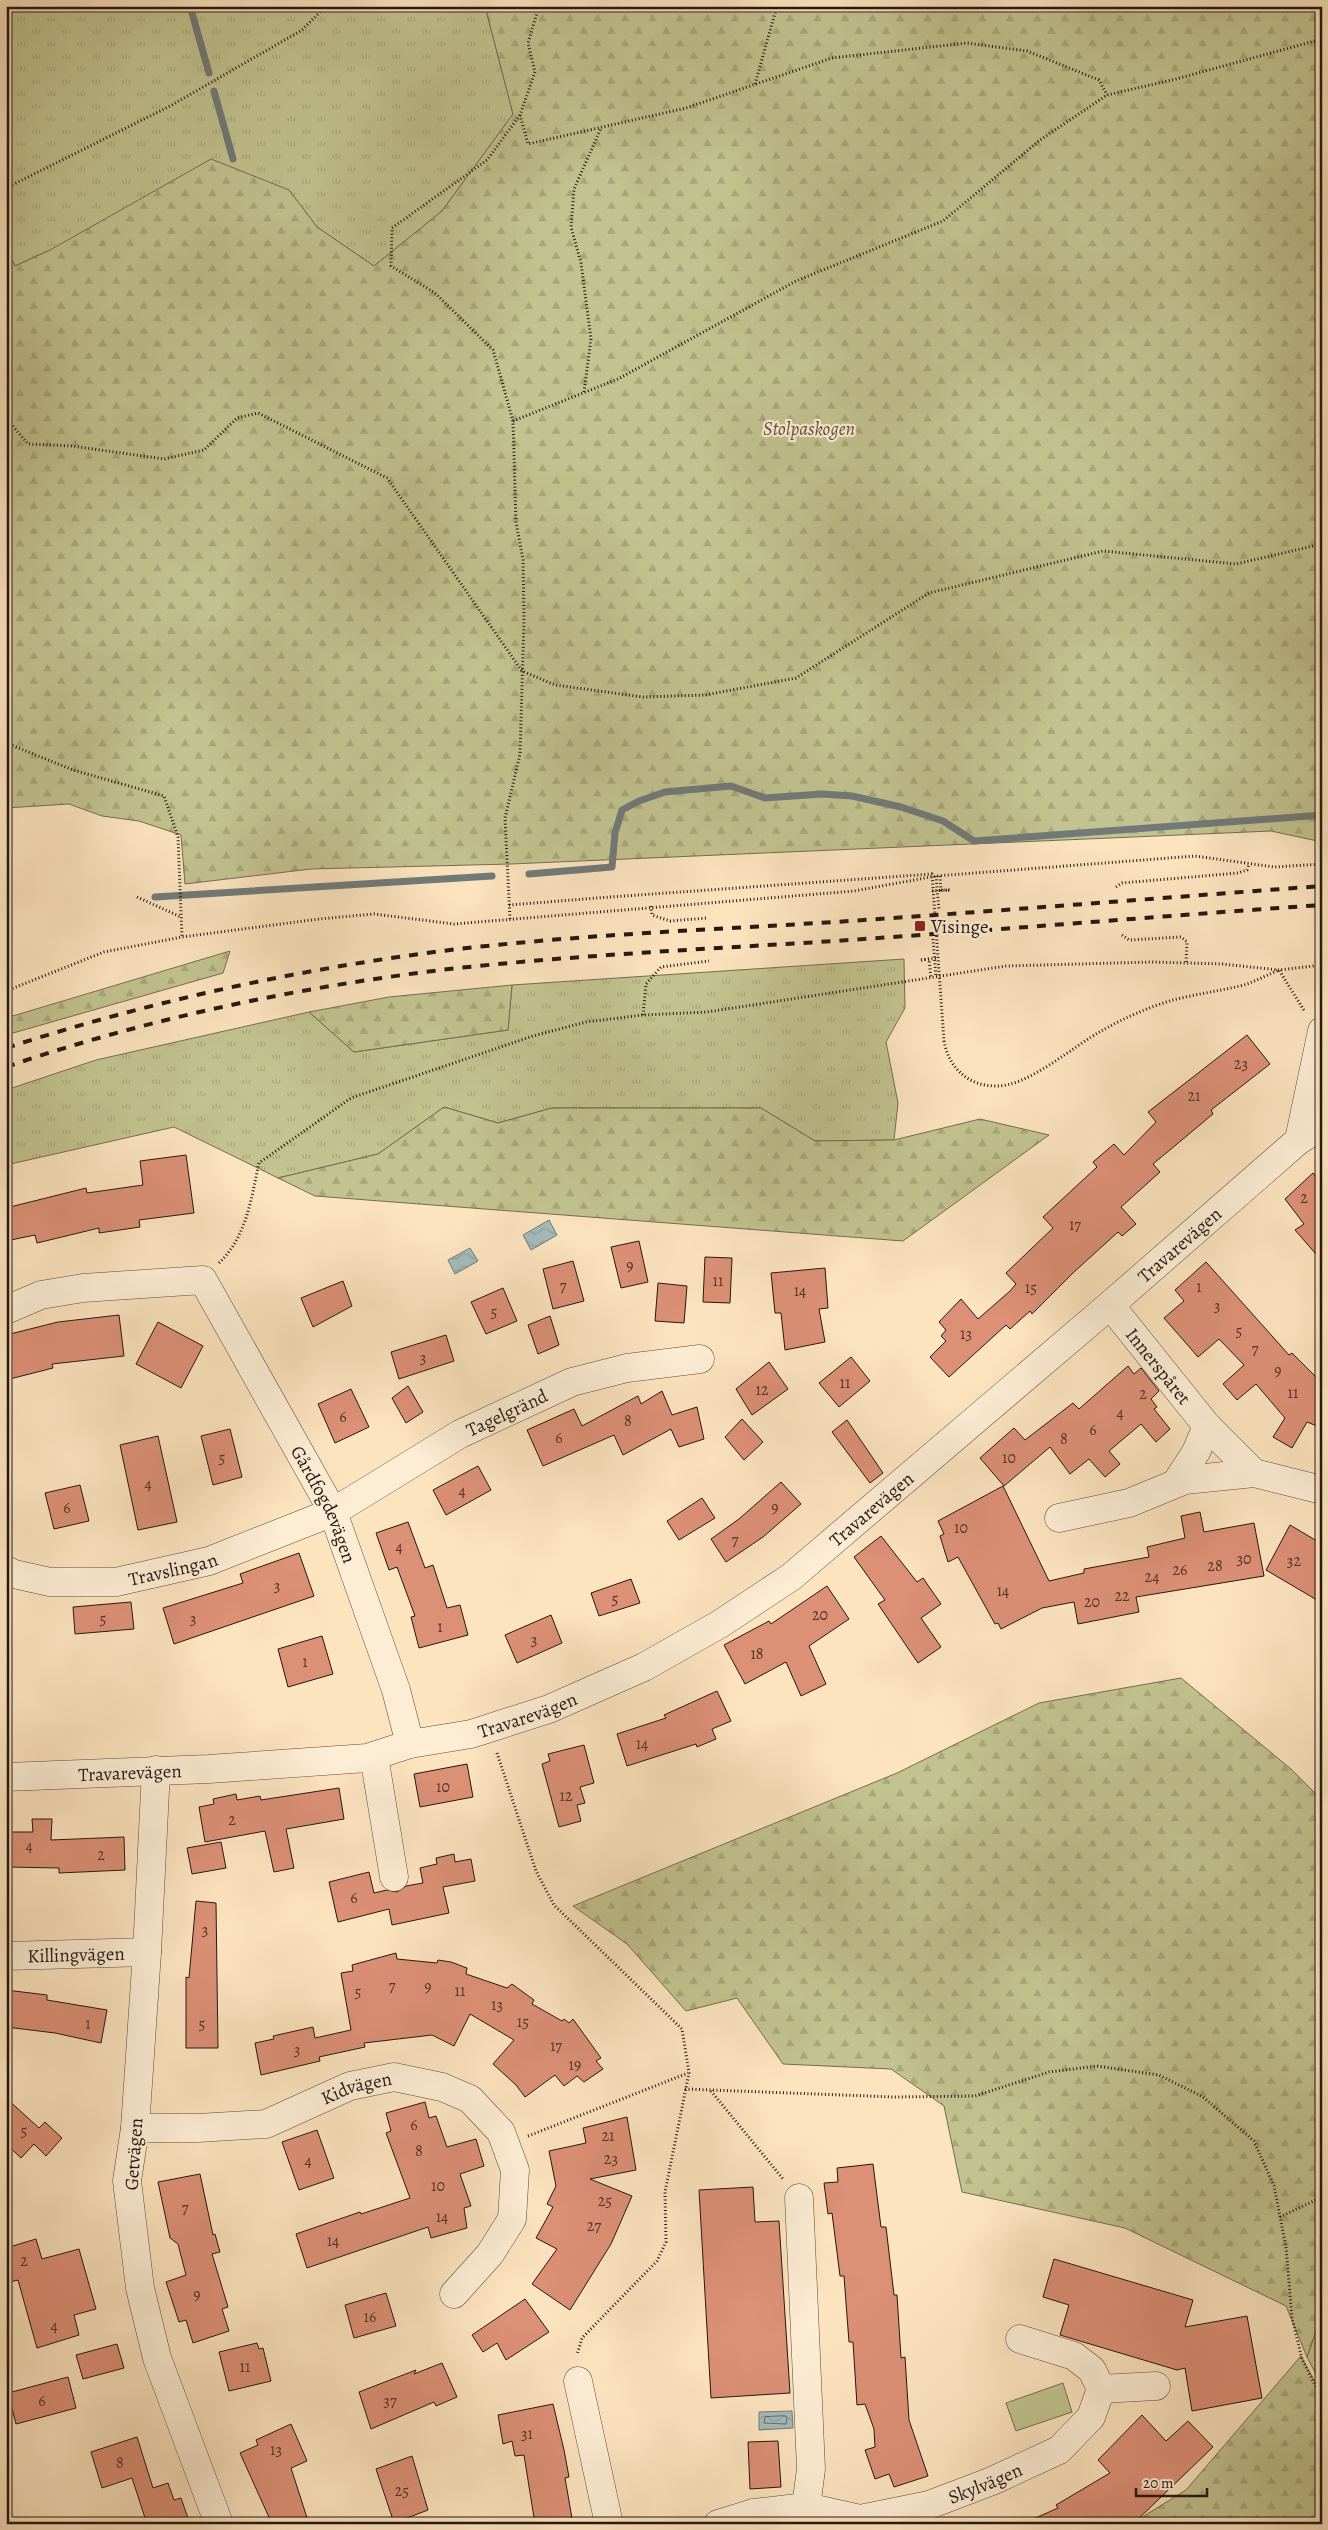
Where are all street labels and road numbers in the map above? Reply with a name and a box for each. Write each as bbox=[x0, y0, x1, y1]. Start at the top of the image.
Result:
street label: Travarevägen bbox=[1132, 1201, 1227, 1289]
street label: Innerspåret bbox=[1119, 1323, 1197, 1410]
street label: Tagelgränd bbox=[462, 1383, 553, 1443]
street label: Gårdfogdevägen bbox=[284, 1441, 362, 1567]
street label: Travarevägen bbox=[824, 1466, 920, 1553]
street label: Travslingan bbox=[126, 1547, 222, 1593]
street label: Travarevägen bbox=[475, 1686, 581, 1745]
street label: Travarevägen bbox=[78, 1758, 182, 1788]
street label: Killingvägen bbox=[27, 1941, 125, 1969]
street label: Kidvägen bbox=[317, 2066, 394, 2111]
street label: Getvägen bbox=[118, 2117, 149, 2191]
street label: Skylvägen bbox=[945, 2457, 1027, 2511]

